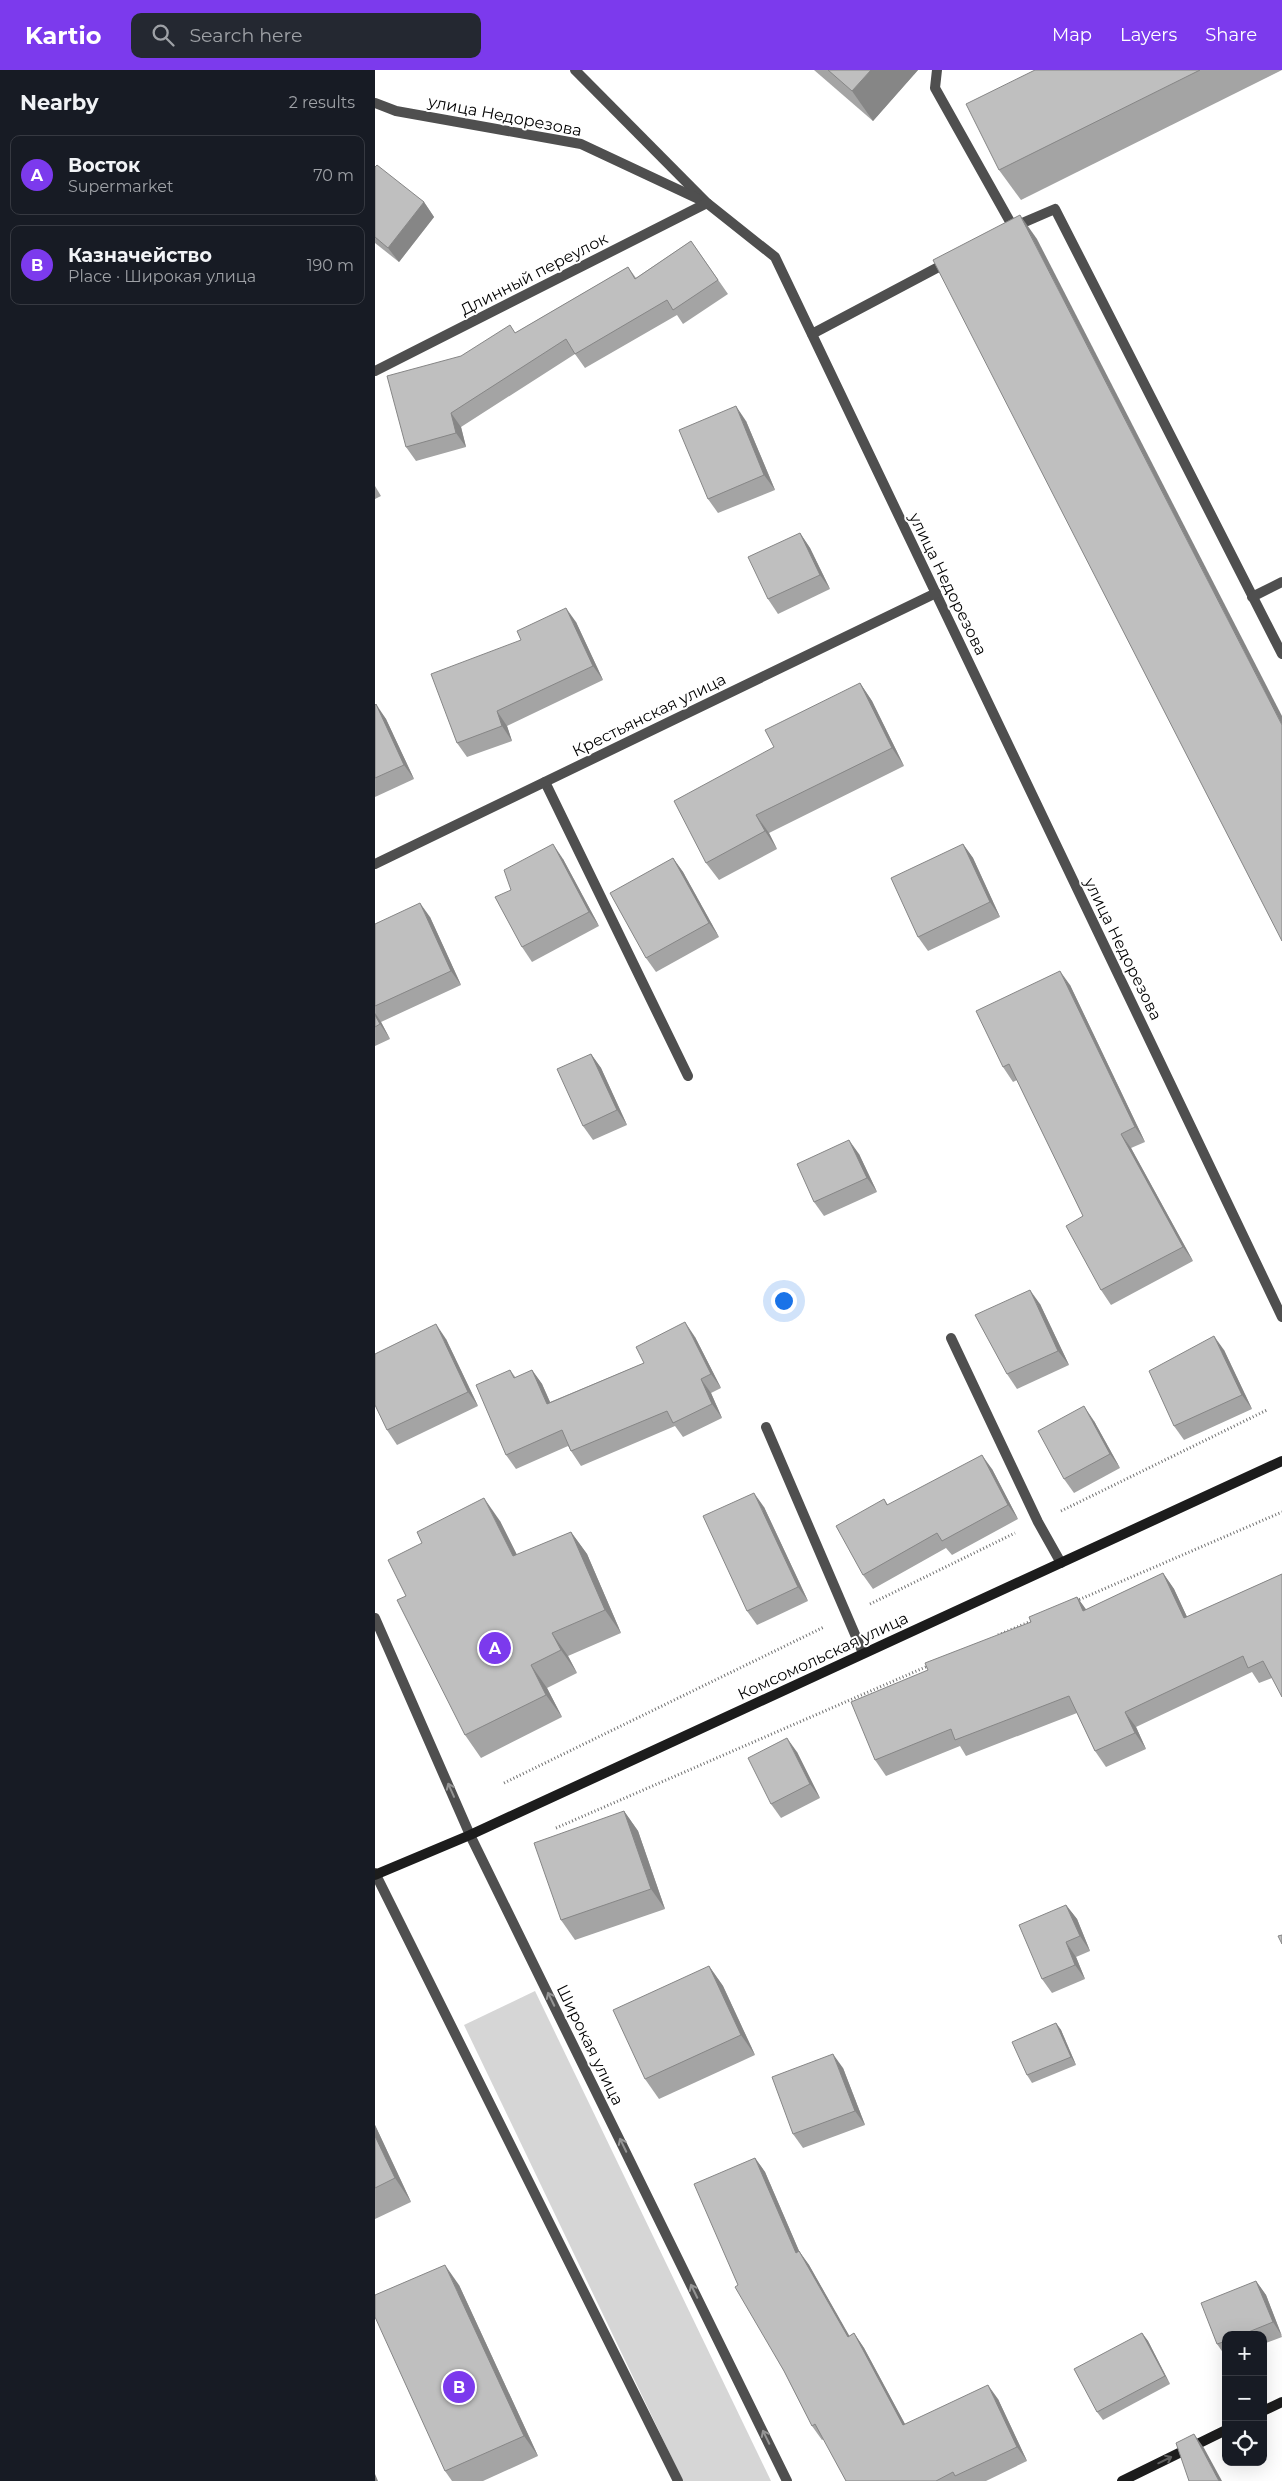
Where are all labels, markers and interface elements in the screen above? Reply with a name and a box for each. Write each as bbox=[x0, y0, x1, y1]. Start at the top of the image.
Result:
search box bbox=[131, 13, 481, 58]
text: Kartio bbox=[25, 21, 101, 50]
icon: search bbox=[149, 21, 177, 49]
text: Search here bbox=[189, 24, 302, 47]
text: Map bbox=[1052, 24, 1092, 46]
text: Layers bbox=[1120, 24, 1177, 46]
text: Share bbox=[1205, 24, 1257, 46]
text: Nearby bbox=[20, 90, 99, 115]
street label: улица Недорезова bbox=[426, 92, 583, 140]
text: 2 results bbox=[289, 93, 355, 112]
text: Восток bbox=[68, 154, 140, 177]
text: A bbox=[31, 166, 43, 185]
text: 70 m bbox=[313, 166, 354, 185]
text: Supermarket bbox=[68, 177, 174, 196]
street label: Длинный переулок bbox=[457, 228, 611, 319]
text: Казначейство bbox=[68, 244, 212, 267]
text: B bbox=[31, 256, 43, 275]
text: 190 m bbox=[307, 256, 354, 275]
text: Place · Широкая улица bbox=[68, 267, 256, 286]
street label: улица Недорезова bbox=[905, 509, 991, 658]
street label: Крестьянская улица bbox=[569, 670, 729, 760]
street label: улица Недорезова bbox=[1080, 874, 1166, 1023]
your location bbox=[771, 1288, 797, 1314]
street label: Комсомольская улица bbox=[735, 1608, 911, 1704]
pin: A bbox=[479, 1629, 511, 1667]
one-way arrow bbox=[445, 1783, 455, 1798]
street label: Широкая улица bbox=[553, 1982, 627, 2108]
one-way arrow bbox=[546, 1992, 556, 2007]
one-way arrow bbox=[617, 2138, 627, 2153]
one-way arrow bbox=[689, 2284, 698, 2299]
map controls bbox=[1222, 2331, 1267, 2466]
button: + bbox=[1222, 2331, 1267, 2376]
pin: B bbox=[443, 2368, 475, 2406]
button: − bbox=[1222, 2376, 1267, 2421]
button: locate bbox=[1222, 2421, 1267, 2466]
one-way arrow bbox=[760, 2430, 770, 2445]
one-way arrow bbox=[1158, 2454, 1173, 2464]

